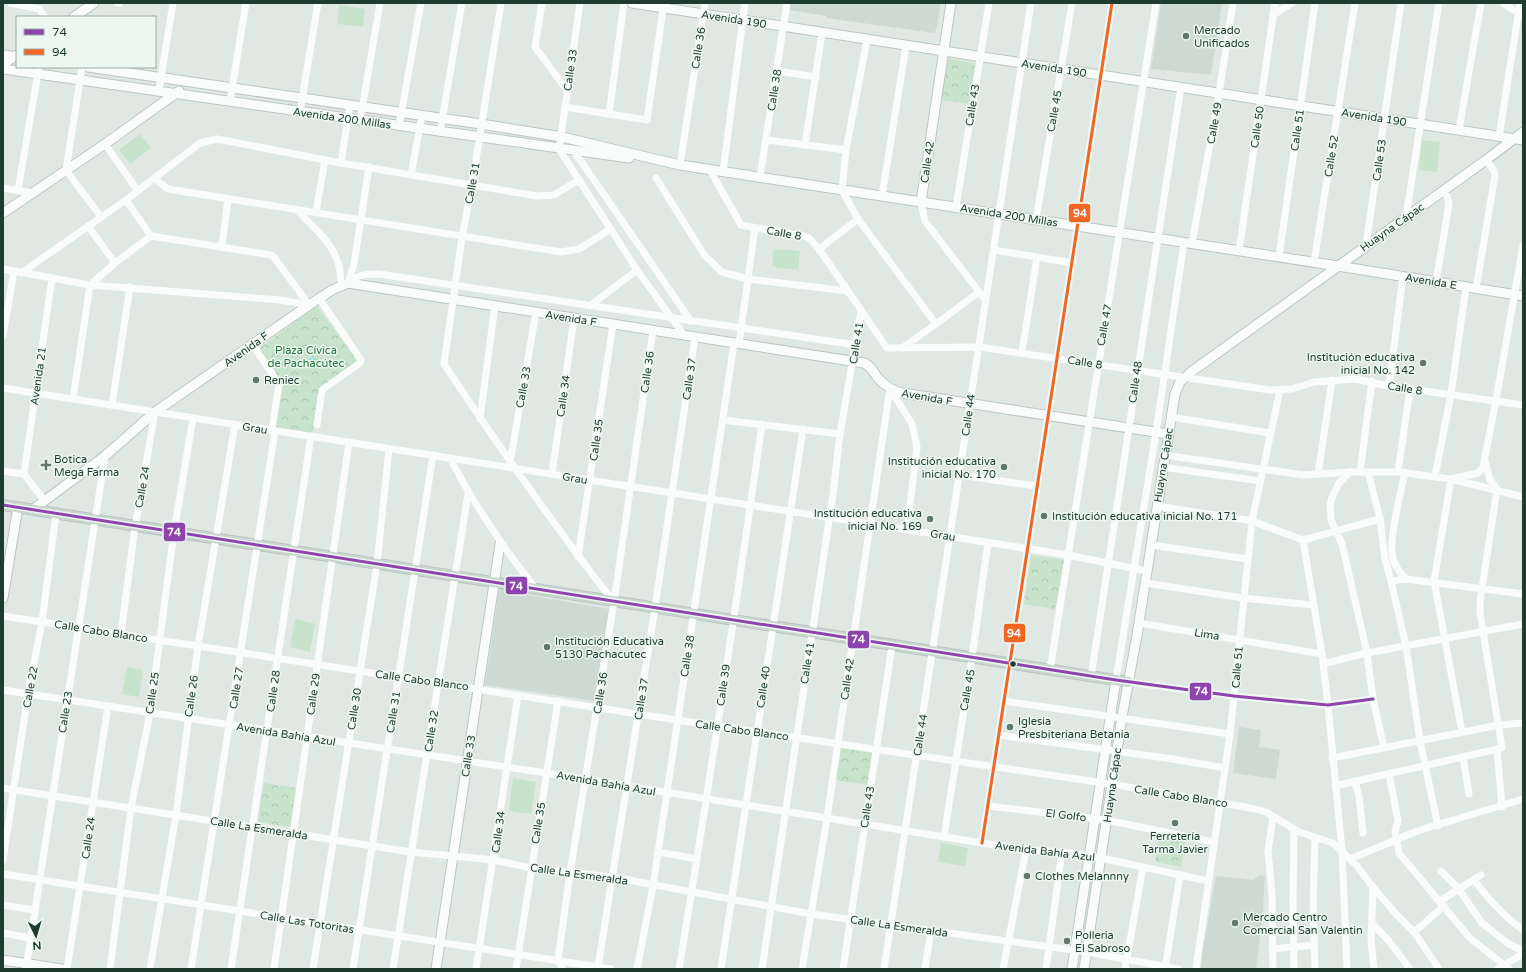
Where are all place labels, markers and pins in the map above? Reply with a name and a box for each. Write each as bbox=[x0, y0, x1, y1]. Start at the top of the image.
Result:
place label: Mercado Unificados bbox=[1194, 24, 1250, 50]
marker: Mercado Unificados bbox=[1181, 31, 1191, 41]
place label: Institución educativa inicial No. 142 bbox=[1307, 351, 1415, 377]
marker: Institución educativa inicial No. 142 bbox=[1418, 358, 1428, 368]
place label: Reniec bbox=[264, 374, 300, 387]
marker: Reniec bbox=[251, 375, 261, 385]
place label: Botica Mega Farma bbox=[54, 453, 119, 479]
place label: Institución educativa inicial No. 170 bbox=[888, 455, 996, 481]
marker: Botica Mega Farma bbox=[41, 460, 51, 470]
marker: Institución educativa inicial No. 170 bbox=[999, 462, 1009, 472]
place label: Institución educativa inicial No. 169 bbox=[814, 507, 922, 533]
place label: Institución educativa inicial No. 171 bbox=[1052, 510, 1237, 523]
marker: Institución educativa inicial No. 171 bbox=[1039, 511, 1049, 521]
marker: Institución educativa inicial No. 169 bbox=[925, 514, 935, 524]
place label: Institución Educativa 5130 Pachacutec bbox=[555, 635, 664, 661]
marker: Institución Educativa 5130 Pachacutec bbox=[542, 642, 552, 652]
unlabelled marker bbox=[1008, 659, 1018, 669]
place label: Iglesia Presbiteriana Betania bbox=[1018, 715, 1130, 741]
marker: Iglesia Presbiteriana Betania bbox=[1005, 722, 1015, 732]
marker: Ferretería Tarma Javier bbox=[1170, 818, 1180, 828]
place label: Ferretería Tarma Javier bbox=[1142, 830, 1209, 856]
place label: Clothes Melannny bbox=[1035, 870, 1129, 883]
marker: Clothes Melannny bbox=[1022, 871, 1032, 881]
place label: Mercado Centro Comercial San Valentin bbox=[1243, 911, 1363, 937]
marker: Mercado Centro Comercial San Valentin bbox=[1230, 918, 1240, 928]
place label: Polleria El Sabroso bbox=[1075, 929, 1131, 955]
marker: Polleria El Sabroso bbox=[1062, 936, 1072, 946]

